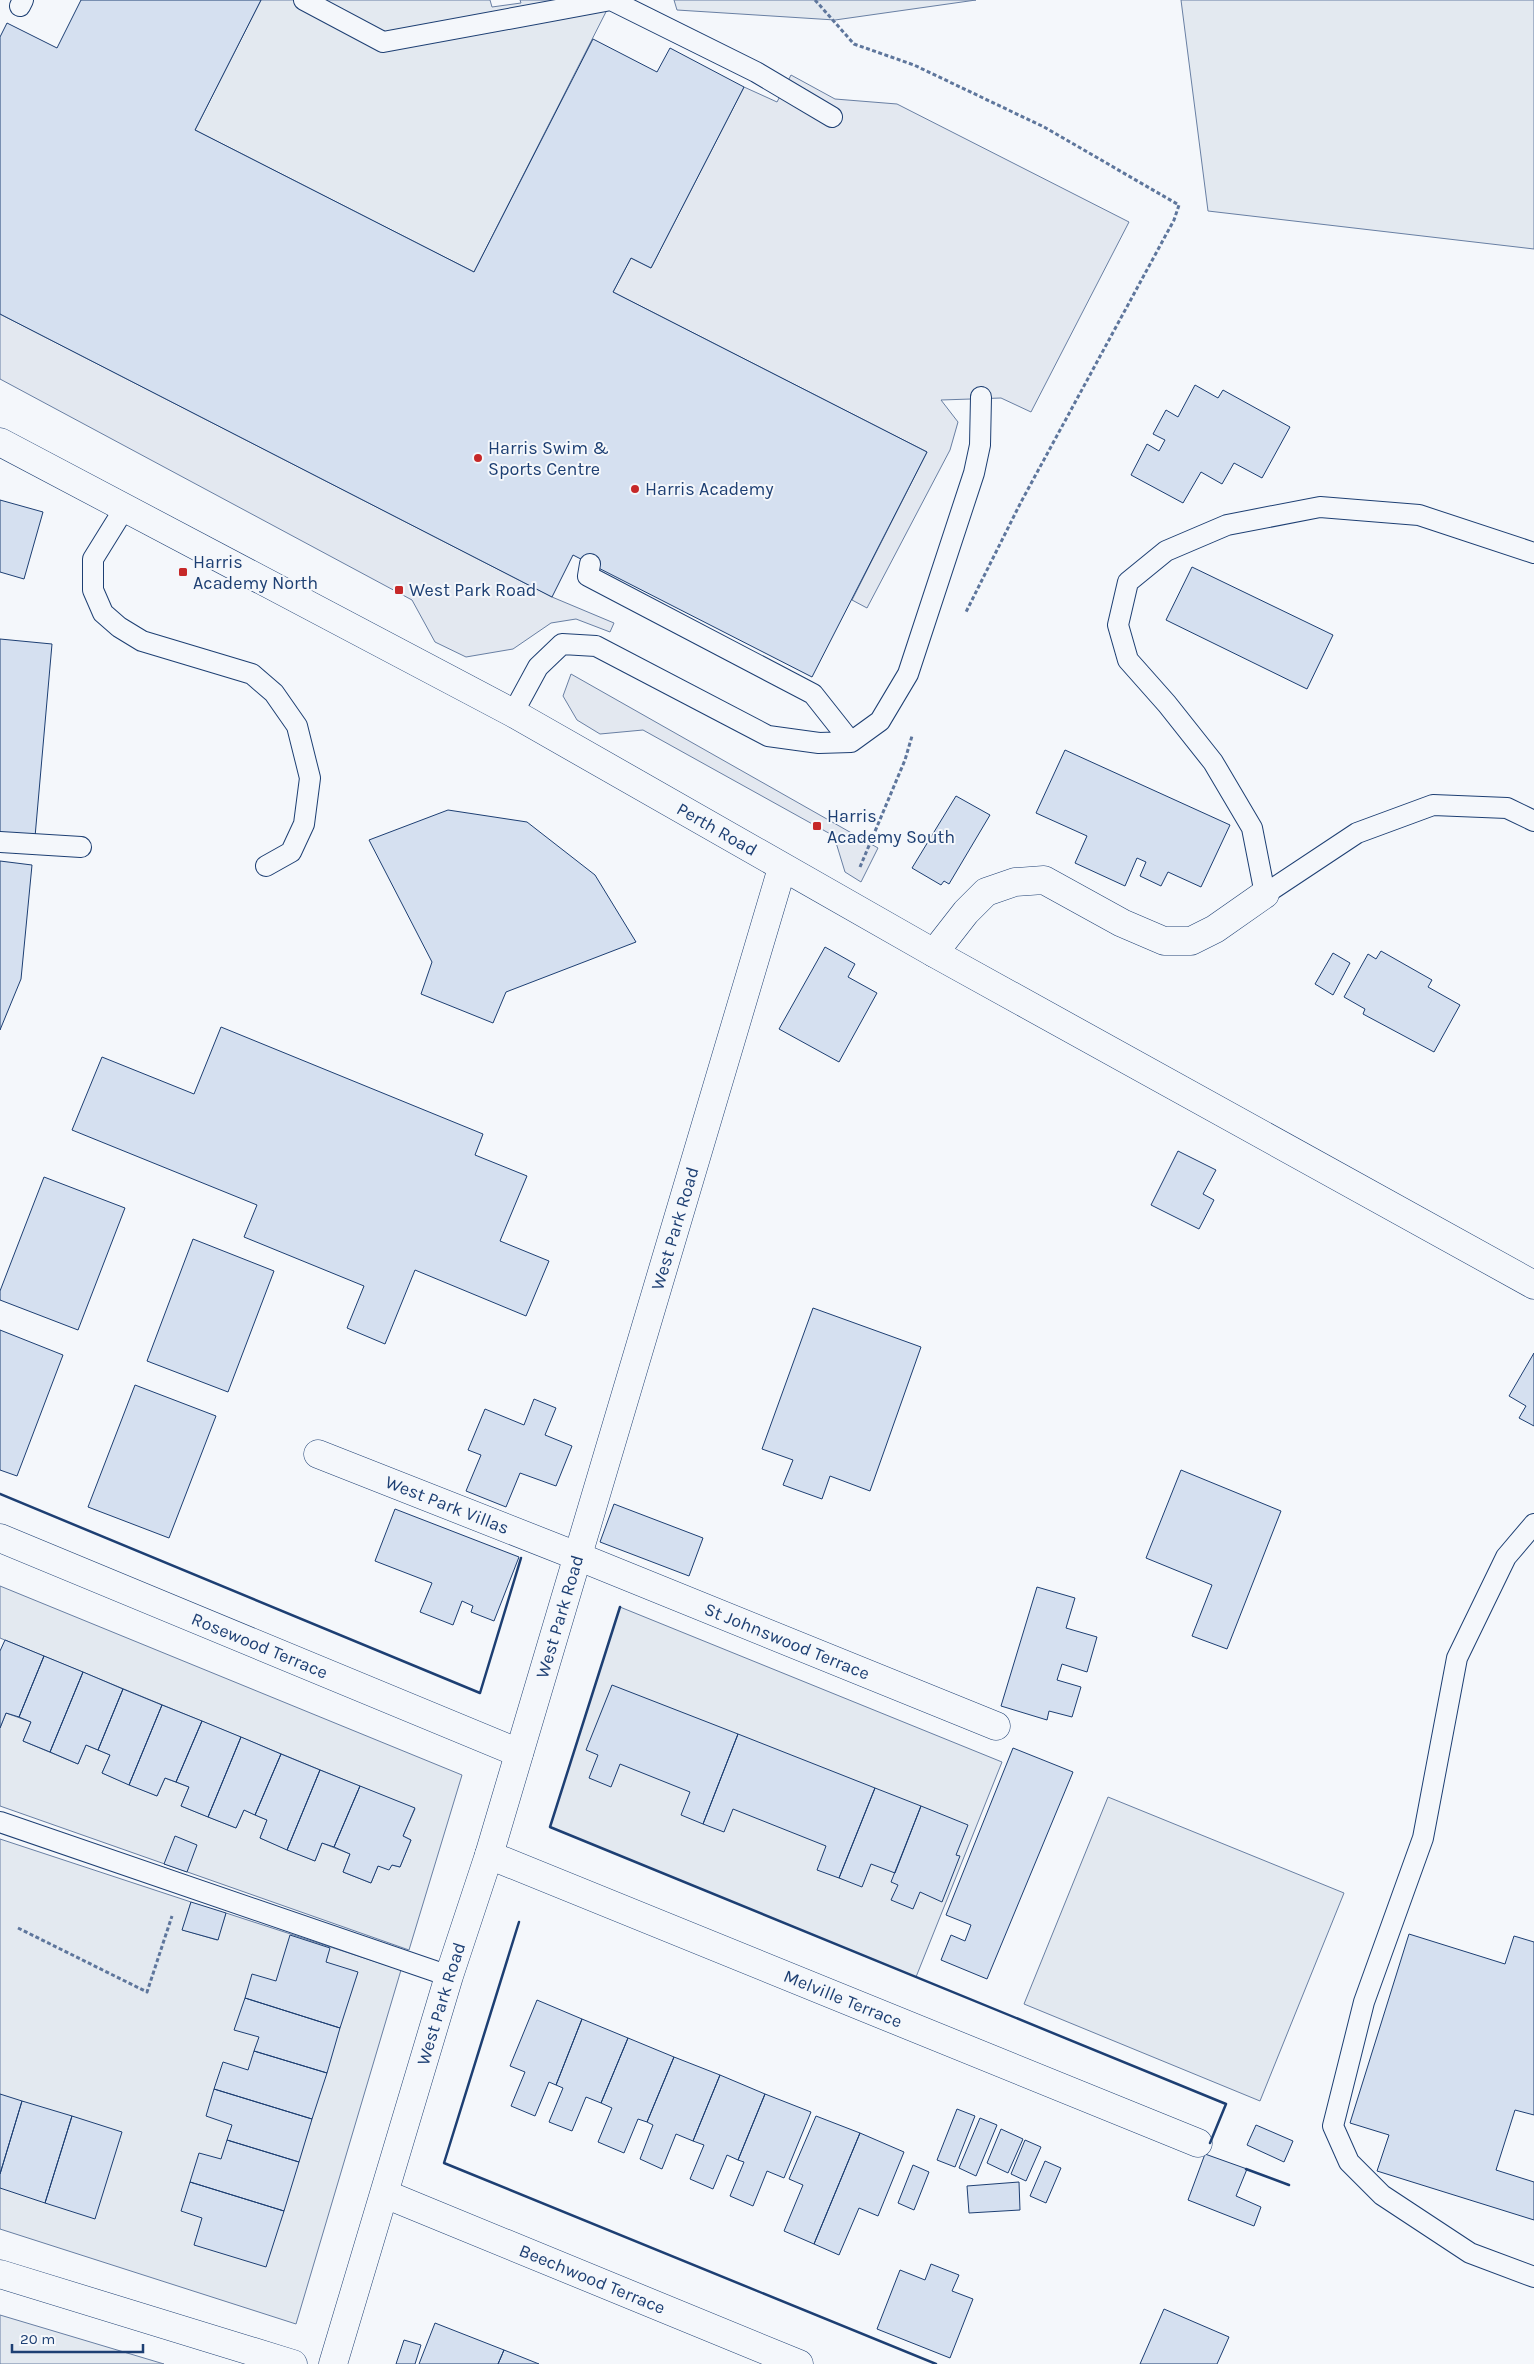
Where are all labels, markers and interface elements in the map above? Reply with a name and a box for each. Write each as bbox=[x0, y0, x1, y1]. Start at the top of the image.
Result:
place label: Harris Swim & Sports Centre bbox=[488, 437, 609, 480]
marker: Harris Swim & Sports Centre bbox=[472, 452, 484, 464]
place label: Harris Academy bbox=[645, 478, 774, 500]
marker: Harris Academy bbox=[629, 483, 641, 495]
place label: Harris Academy North bbox=[193, 551, 318, 594]
marker: Harris Academy North bbox=[177, 566, 189, 578]
place label: West Park Road bbox=[409, 579, 537, 601]
marker: West Park Road bbox=[393, 584, 405, 596]
street label: Perth Road bbox=[673, 798, 761, 861]
place label: Harris Academy South bbox=[827, 805, 955, 848]
marker: Harris Academy South bbox=[811, 820, 823, 832]
street label: West Park Road bbox=[646, 1164, 704, 1293]
street label: West Park Villas bbox=[382, 1471, 512, 1539]
street label: West Park Road bbox=[531, 1552, 588, 1681]
street label: St Johnswood Terrace bbox=[701, 1598, 873, 1685]
street label: Rosewood Terrace bbox=[188, 1607, 331, 1684]
street label: West Park Road bbox=[412, 1939, 470, 2068]
street label: Melville Terrace bbox=[780, 1965, 905, 2033]
street label: Beechwood Terrace bbox=[516, 2239, 669, 2319]
scale bar bbox=[12, 2322, 144, 2354]
text: 20 m bbox=[20, 2330, 55, 2348]

